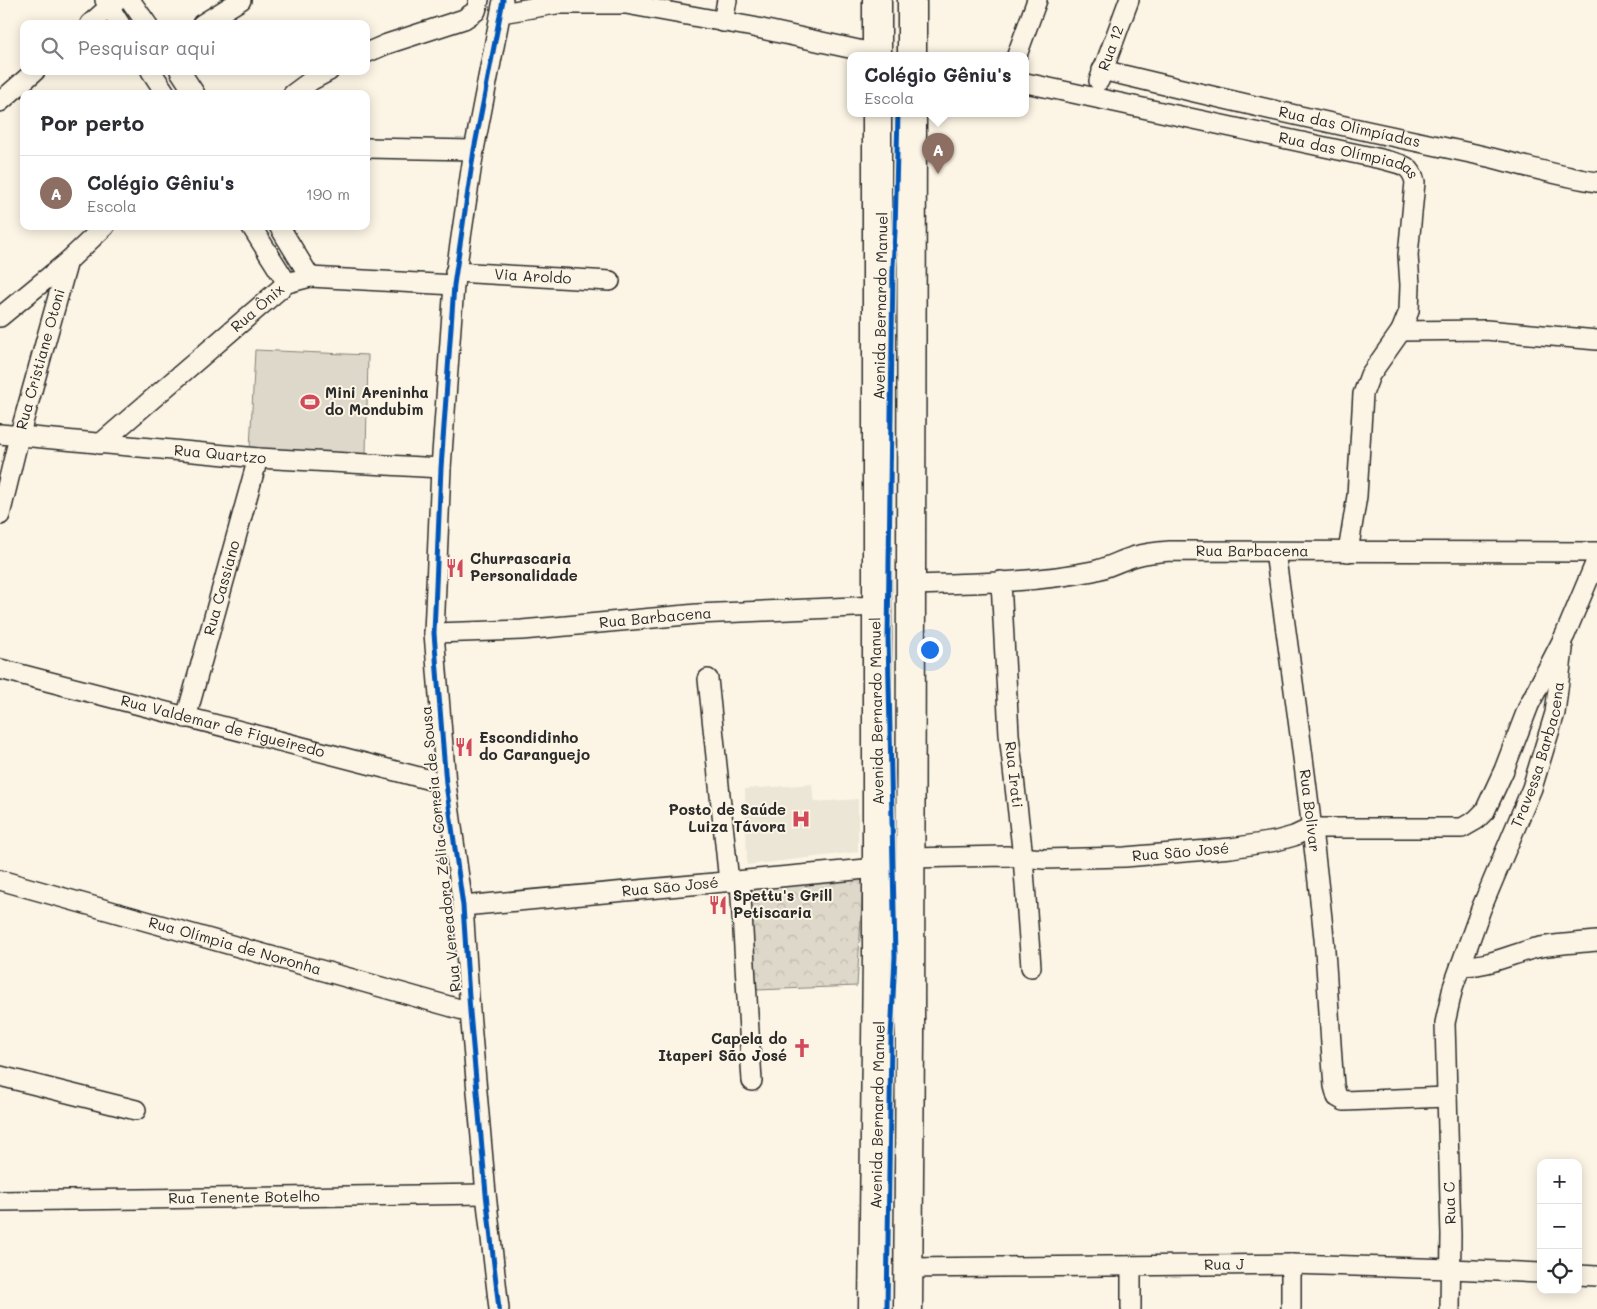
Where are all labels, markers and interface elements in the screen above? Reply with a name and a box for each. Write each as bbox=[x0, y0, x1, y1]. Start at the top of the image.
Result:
search box bbox=[20, 20, 370, 75]
street label: Rua 12 bbox=[1093, 22, 1128, 73]
icon: search bbox=[38, 34, 66, 62]
text: Pesquisar aqui bbox=[78, 35, 216, 60]
popup bbox=[847, 52, 1029, 117]
text: Colégio Gêniu's bbox=[864, 62, 1012, 87]
text: Escola bbox=[864, 87, 914, 108]
street label: Rua das Olimpíadas bbox=[1277, 101, 1422, 151]
text: Por perto bbox=[40, 109, 144, 136]
street label: Rua das Olímpiadas bbox=[1277, 126, 1424, 182]
pin: A bbox=[922, 133, 954, 174]
text: Colégio Gêniu's bbox=[87, 170, 234, 195]
text: A bbox=[50, 183, 62, 204]
text: 190 m bbox=[306, 183, 350, 204]
text: Escola bbox=[87, 195, 137, 216]
street label: Avenida Bernardo Manuel bbox=[868, 212, 892, 400]
street label: Via Aroldo bbox=[494, 263, 572, 288]
street label: Rua Ônix bbox=[226, 279, 288, 336]
street label: Rua Cristiane Otoni bbox=[11, 286, 69, 432]
place label: Mini Areninha do Mondubim bbox=[325, 382, 429, 419]
sports icon: Mini Areninha do Mondubim bbox=[299, 391, 321, 413]
street label: Rua Quartzo bbox=[173, 439, 267, 467]
street label: Rua Cassiano bbox=[198, 538, 244, 637]
street label: Rua Barbacena bbox=[1196, 540, 1309, 560]
place label: Churrascaria Personalidade bbox=[470, 548, 578, 585]
restaurant icon: Churrascaria Personalidade bbox=[444, 557, 466, 579]
street label: Rua Barbacena bbox=[598, 602, 712, 632]
street label: Avenida Bernardo Manuel bbox=[864, 617, 888, 805]
your location bbox=[917, 637, 943, 663]
street label: Travessa Barbacena bbox=[1505, 680, 1568, 830]
street label: Rua Valdemar de Figueiredo bbox=[119, 690, 327, 761]
street label: Rua Vereadora Zélia Correia de Sousa bbox=[415, 705, 465, 993]
place label: Escondidinho do Caranguejo bbox=[479, 727, 590, 764]
restaurant icon: Escondidinho do Caranguejo bbox=[453, 736, 475, 758]
street label: Rua Irati bbox=[1001, 740, 1028, 809]
street label: Rua Bolivar bbox=[1296, 768, 1326, 853]
place label: Posto de Saúde Luiza Távora bbox=[668, 799, 786, 836]
hospital icon: Posto de Saúde Luiza Távora bbox=[790, 808, 812, 830]
street label: Rua São José bbox=[1131, 837, 1230, 865]
street label: Rua São José bbox=[621, 872, 719, 900]
place label: Spettu's Grill Petiscaria bbox=[733, 885, 832, 922]
restaurant icon: Spettu's Grill Petiscaria bbox=[707, 894, 729, 916]
street label: Rua Olímpia de Noronha bbox=[147, 911, 324, 979]
street label: Avenida Bernardo Manuel bbox=[865, 1021, 889, 1209]
place label: Capela do Itaperi São José bbox=[658, 1028, 787, 1065]
church icon: Capela do Itaperi São José bbox=[791, 1037, 813, 1059]
map controls bbox=[1537, 1159, 1582, 1294]
button: + bbox=[1537, 1159, 1582, 1204]
street label: Rua C bbox=[1438, 1181, 1460, 1225]
street label: Rua Tenente Botelho bbox=[168, 1185, 320, 1208]
button: − bbox=[1537, 1204, 1582, 1249]
button: locate bbox=[1537, 1249, 1582, 1294]
street label: Rua J bbox=[1204, 1253, 1245, 1274]

